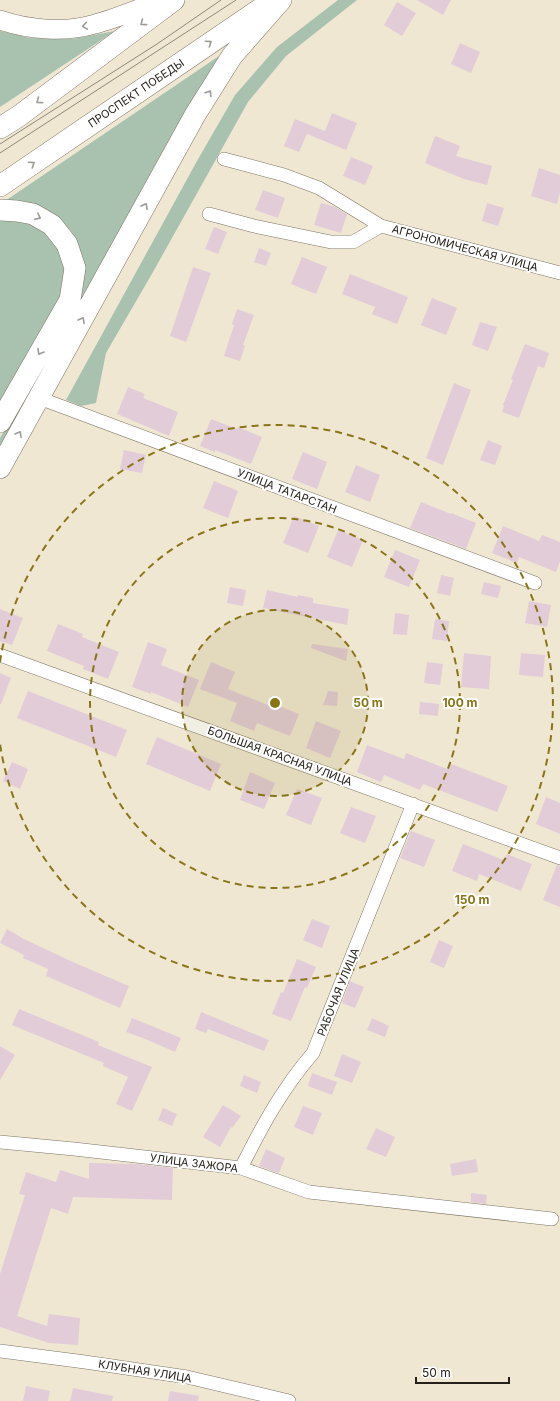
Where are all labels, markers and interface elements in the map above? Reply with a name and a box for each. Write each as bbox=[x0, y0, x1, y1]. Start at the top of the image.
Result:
one-way arrow bbox=[141, 19, 148, 26]
one-way arrow bbox=[82, 21, 88, 30]
one-way arrow bbox=[205, 41, 212, 48]
street label: ПРОСПЕКТ ПОБЕДЫ bbox=[85, 56, 187, 130]
one-way arrow bbox=[204, 90, 212, 97]
one-way arrow bbox=[37, 97, 44, 104]
one-way arrow bbox=[28, 161, 35, 169]
one-way arrow bbox=[140, 203, 147, 211]
one-way arrow bbox=[34, 213, 41, 220]
street label: АГРОНОМИЧЕСКАЯ УЛИЦА bbox=[390, 222, 540, 274]
one-way arrow bbox=[77, 317, 85, 324]
one-way arrow bbox=[38, 348, 45, 355]
one-way arrow bbox=[14, 431, 22, 438]
street label: УЛИЦА ТАТАРСТАН bbox=[235, 466, 339, 516]
text: 50 m bbox=[353, 695, 383, 710]
text: 100 m bbox=[442, 695, 478, 710]
centre of rings bbox=[268, 696, 282, 710]
street label: БОЛЬШАЯ КРАСНАЯ УЛИЦА bbox=[206, 723, 355, 789]
text: 150 m bbox=[455, 892, 489, 907]
street label: РАБОЧАЯ УЛИЦА bbox=[314, 946, 362, 1038]
street label: УЛИЦА ЗАЖОРА bbox=[149, 1151, 239, 1175]
street label: КЛУБНАЯ УЛИЦА bbox=[97, 1357, 193, 1385]
scale bar bbox=[416, 1359, 509, 1385]
text: 50 m bbox=[422, 1365, 451, 1380]

